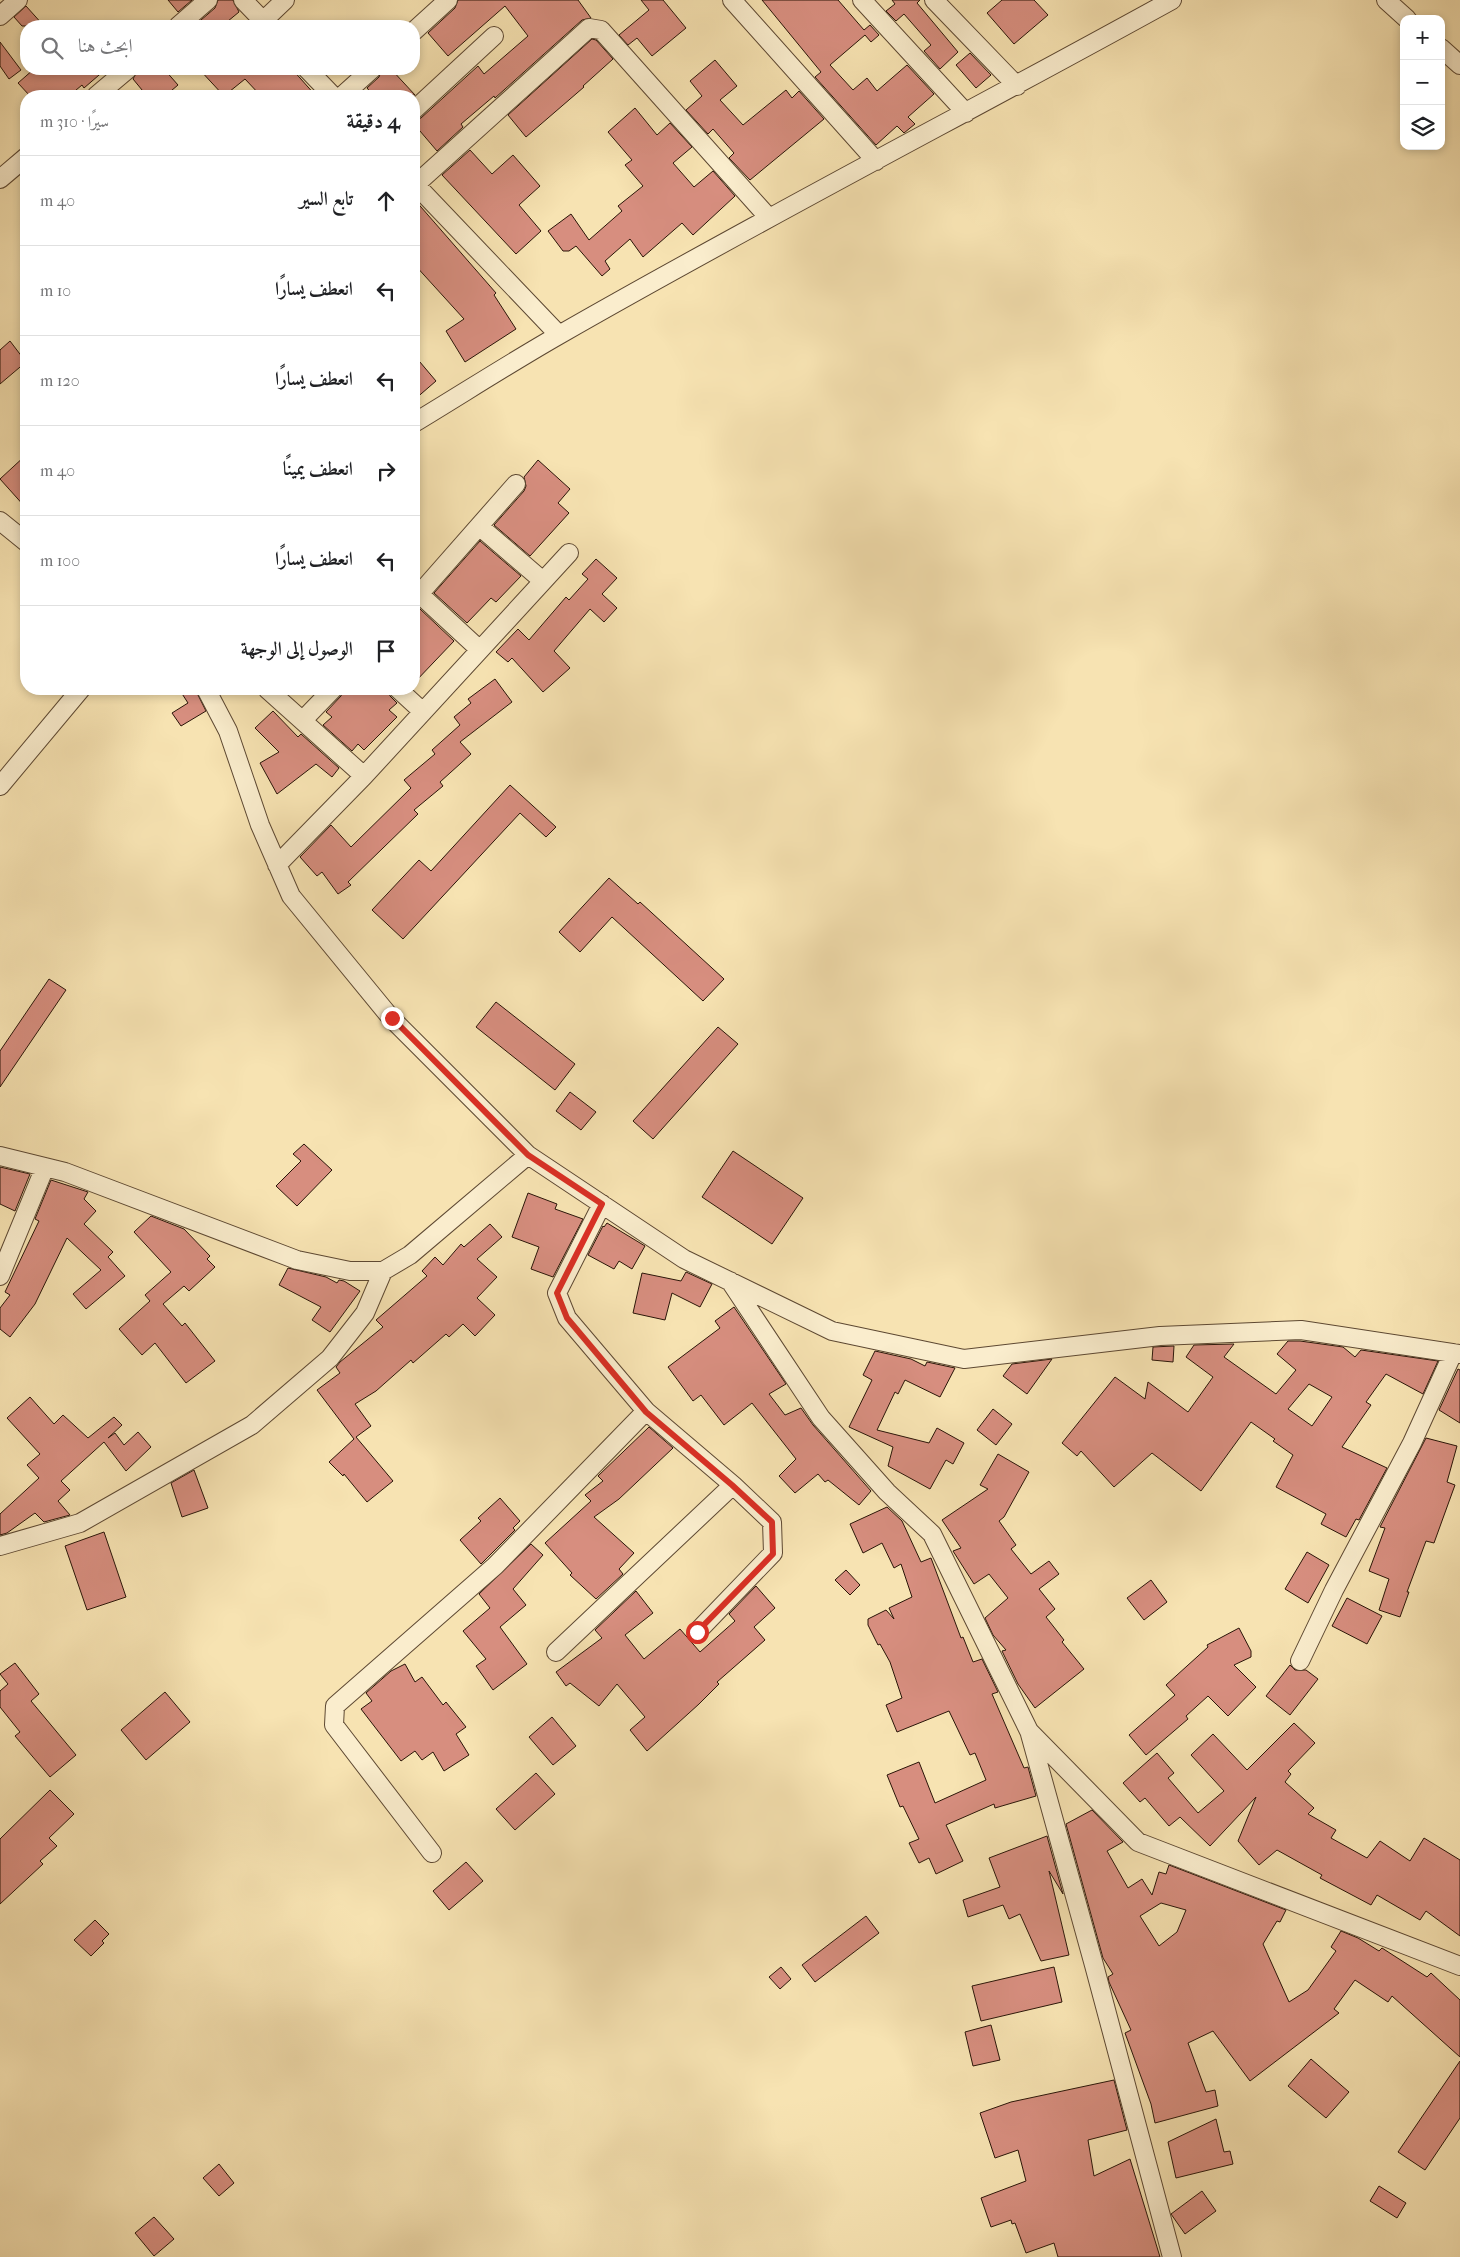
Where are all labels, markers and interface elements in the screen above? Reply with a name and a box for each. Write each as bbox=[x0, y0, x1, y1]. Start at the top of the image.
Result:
map controls bbox=[1400, 15, 1445, 150]
button: + bbox=[1400, 15, 1445, 60]
search box bbox=[20, 20, 420, 75]
icon: search bbox=[38, 34, 66, 62]
text: ابحث هنا bbox=[78, 35, 133, 57]
button: − bbox=[1400, 60, 1445, 105]
button: layers bbox=[1400, 105, 1445, 150]
text: 4 دقيقة bbox=[346, 109, 400, 133]
text: سيرًا · 310 m bbox=[40, 112, 109, 131]
icon: ahead bbox=[372, 187, 400, 215]
text: تابع السير bbox=[299, 188, 353, 210]
text: 40 m bbox=[40, 191, 75, 210]
icon: left bbox=[372, 277, 400, 305]
text: انعطف يسارًا bbox=[275, 278, 353, 300]
text: 10 m bbox=[40, 281, 71, 300]
icon: left bbox=[372, 367, 400, 395]
text: انعطف يسارًا bbox=[275, 368, 353, 390]
text: 120 m bbox=[40, 371, 80, 390]
icon: right bbox=[372, 457, 400, 485]
text: انعطف يمينًا bbox=[283, 458, 353, 480]
text: 40 m bbox=[40, 461, 75, 480]
icon: left bbox=[372, 547, 400, 575]
text: انعطف يسارًا bbox=[275, 548, 353, 570]
text: 100 m bbox=[40, 551, 80, 570]
icon: arrive bbox=[372, 637, 400, 665]
text: الوصول إلى الوجهة bbox=[241, 638, 353, 660]
route end bbox=[381, 1007, 404, 1030]
route start bbox=[686, 1621, 709, 1644]

